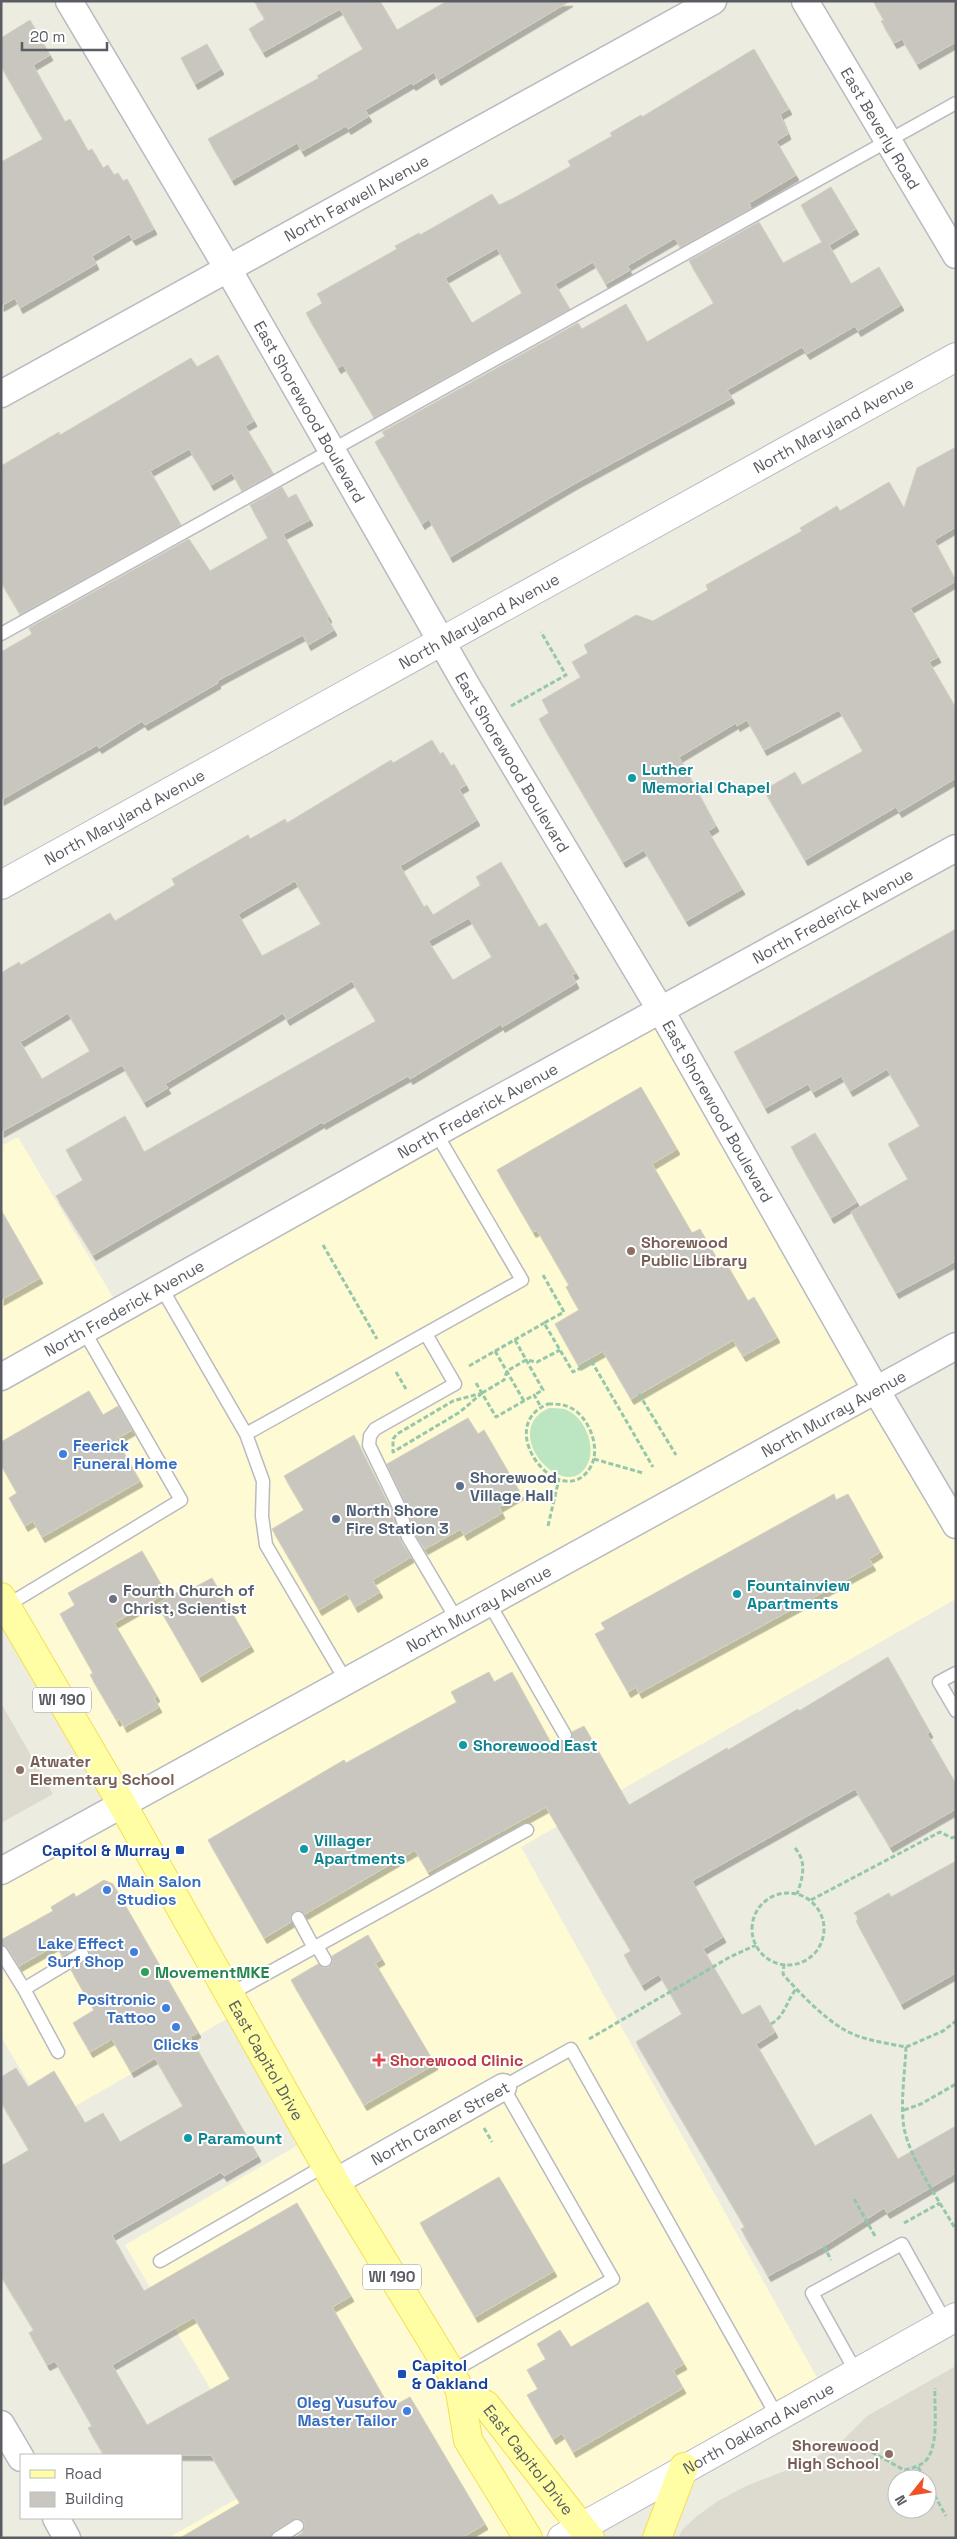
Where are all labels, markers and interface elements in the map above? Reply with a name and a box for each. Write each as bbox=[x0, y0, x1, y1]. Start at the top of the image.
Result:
scale bar bbox=[22, 20, 108, 52]
text: 20 m bbox=[30, 27, 65, 46]
street label: East Beverly Road bbox=[836, 64, 925, 193]
street label: North Farwell Avenue bbox=[281, 150, 433, 247]
street label: East Shorewood Boulevard bbox=[249, 317, 370, 507]
street label: North Maryland Avenue bbox=[749, 372, 918, 478]
street label: North Maryland Avenue bbox=[395, 568, 563, 674]
street label: East Shorewood Boulevard bbox=[450, 669, 574, 856]
place label: Luther Memorial Chapel bbox=[642, 759, 770, 798]
street label: North Maryland Avenue bbox=[41, 764, 209, 870]
marker: Luther Memorial Chapel bbox=[626, 772, 638, 784]
street label: North Frederick Avenue bbox=[749, 864, 917, 969]
street label: East Shorewood Boulevard bbox=[657, 1016, 778, 1206]
street label: North Frederick Avenue bbox=[394, 1058, 562, 1164]
place label: Shorewood Public Library bbox=[641, 1232, 747, 1271]
marker: Shorewood Public Library bbox=[625, 1245, 637, 1257]
street label: North Frederick Avenue bbox=[41, 1255, 208, 1362]
street label: North Murray Avenue bbox=[757, 1365, 910, 1462]
place label: Feerick Funeral Home bbox=[73, 1435, 177, 1474]
marker: Feerick Funeral Home bbox=[57, 1448, 69, 1460]
place label: Shorewood Village Hall bbox=[470, 1467, 557, 1506]
marker: Shorewood Village Hall bbox=[454, 1480, 466, 1492]
place label: North Shore Fire Station 3 bbox=[346, 1500, 449, 1539]
marker: North Shore Fire Station 3 bbox=[330, 1513, 342, 1525]
street label: North Murray Avenue bbox=[403, 1561, 555, 1657]
place label: Fountainview Apartments bbox=[747, 1575, 850, 1614]
place label: Fourth Church of Christ, Scientist bbox=[123, 1580, 254, 1619]
marker: Fountainview Apartments bbox=[731, 1588, 743, 1600]
marker: Fourth Church of Christ, Scientist bbox=[107, 1593, 119, 1605]
road number: WI 190 bbox=[33, 1688, 91, 1712]
place label: Shorewood East bbox=[473, 1735, 598, 1756]
marker: Shorewood East bbox=[457, 1739, 469, 1751]
place label: Atwater Elementary School bbox=[30, 1751, 174, 1790]
marker: Atwater Elementary School bbox=[14, 1764, 26, 1776]
place label: Villager Apartments bbox=[314, 1830, 405, 1869]
place label: Capitol & Murray bbox=[42, 1840, 170, 1861]
marker: Villager Apartments bbox=[298, 1843, 310, 1855]
marker: Capitol & Murray bbox=[174, 1844, 186, 1856]
place label: Main Salon Studios bbox=[117, 1871, 201, 1910]
marker: Main Salon Studios bbox=[101, 1884, 113, 1896]
place label: Lake Effect Surf Shop bbox=[38, 1933, 124, 1972]
marker: Lake Effect Surf Shop bbox=[128, 1946, 140, 1958]
place label: MovementMKE bbox=[155, 1962, 269, 1983]
marker: MovementMKE bbox=[139, 1966, 151, 1978]
place label: Positronic Tattoo bbox=[77, 1989, 156, 2028]
street label: East Capitol Drive bbox=[224, 1997, 308, 2125]
marker: Positronic Tattoo bbox=[160, 2002, 172, 2014]
marker: Clicks bbox=[170, 2021, 182, 2033]
place label: Clicks bbox=[153, 2034, 199, 2055]
place label: Shorewood Clinic bbox=[390, 2050, 523, 2071]
marker: Shorewood Clinic bbox=[372, 2053, 386, 2067]
street label: North Cramer Street bbox=[367, 2077, 513, 2170]
place label: Paramount bbox=[198, 2128, 282, 2149]
marker: Paramount bbox=[182, 2132, 194, 2144]
road number: WI 190 bbox=[363, 2264, 421, 2290]
place label: Capitol & Oakland bbox=[412, 2355, 488, 2394]
marker: Capitol & Oakland bbox=[396, 2368, 408, 2380]
street label: North Oakland Avenue bbox=[679, 2378, 838, 2479]
place label: Oleg Yusufov Master Tailor bbox=[297, 2392, 397, 2431]
street label: East Capitol Drive bbox=[479, 2400, 578, 2520]
marker: Oleg Yusufov Master Tailor bbox=[401, 2405, 413, 2417]
place label: Shorewood High School bbox=[787, 2435, 879, 2474]
marker: Shorewood High School bbox=[883, 2448, 895, 2460]
legend bbox=[20, 2454, 182, 2519]
text: Road bbox=[65, 2464, 102, 2483]
north arrow bbox=[887, 2469, 937, 2519]
text: Building bbox=[65, 2489, 124, 2508]
text: N bbox=[891, 2492, 911, 2509]

